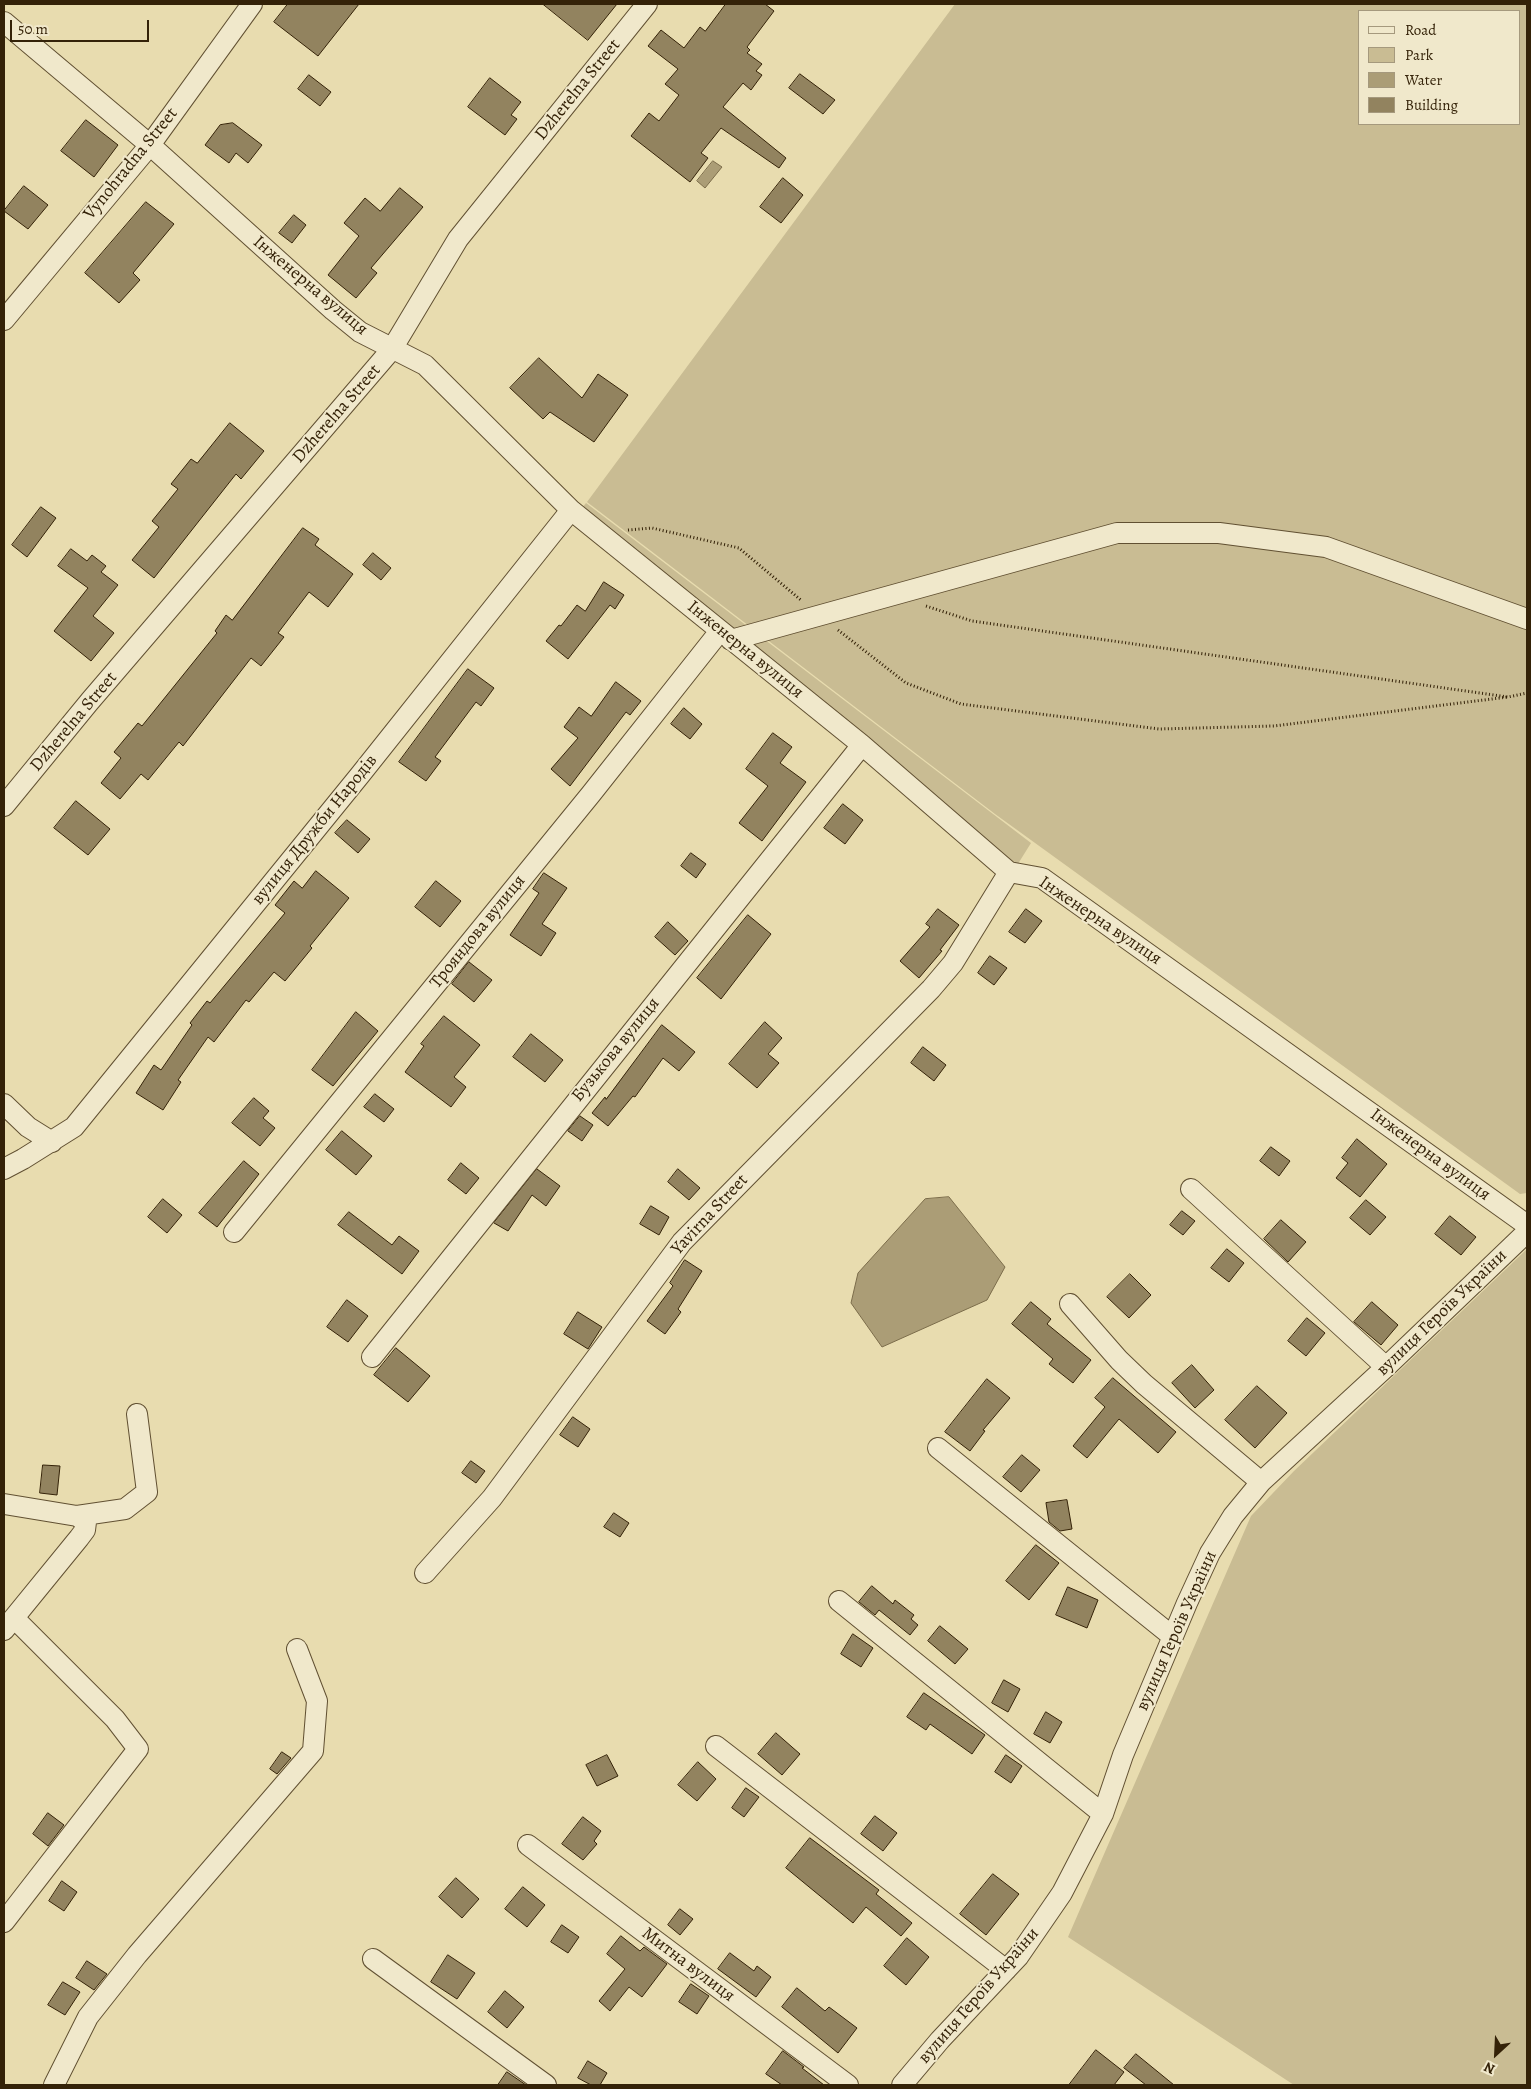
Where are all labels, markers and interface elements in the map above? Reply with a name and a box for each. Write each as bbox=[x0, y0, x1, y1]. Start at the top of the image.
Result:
scale bar bbox=[12, 10, 151, 42]
legend bbox=[1358, 10, 1521, 125]
text: 50 m bbox=[18, 19, 48, 39]
text: Road bbox=[1405, 20, 1436, 40]
street label: Dzherelna Street bbox=[531, 35, 625, 145]
text: Park bbox=[1405, 45, 1433, 65]
text: Water bbox=[1405, 70, 1442, 90]
text: Building bbox=[1405, 95, 1458, 115]
street label: Vynohradna Street bbox=[79, 104, 183, 224]
street label: Інженерна вулиця bbox=[248, 232, 372, 340]
street label: Dzherelna Street bbox=[288, 360, 386, 468]
street label: Інженерна вулиця bbox=[682, 596, 808, 704]
street label: Dzherelna Street bbox=[26, 668, 122, 776]
street label: вулиця Дружби Народів bbox=[248, 751, 382, 909]
street label: Трояндова вулиця bbox=[426, 871, 530, 993]
street label: Інженерна вулиця bbox=[1034, 872, 1166, 970]
street label: Бузькова вулиця bbox=[567, 994, 665, 1106]
street label: Інженерна вулиця bbox=[1366, 1104, 1494, 1206]
street label: Yavirna Street bbox=[667, 1170, 753, 1260]
street label: вулиця Героїв України bbox=[1372, 1245, 1512, 1381]
street label: вулиця Героїв України bbox=[1132, 1548, 1222, 1714]
street label: Митна вулиця bbox=[637, 1923, 739, 2007]
street label: вулиця Героїв України bbox=[914, 1924, 1044, 2068]
north arrow bbox=[1471, 2029, 1521, 2079]
text: N bbox=[1481, 2057, 1498, 2079]

